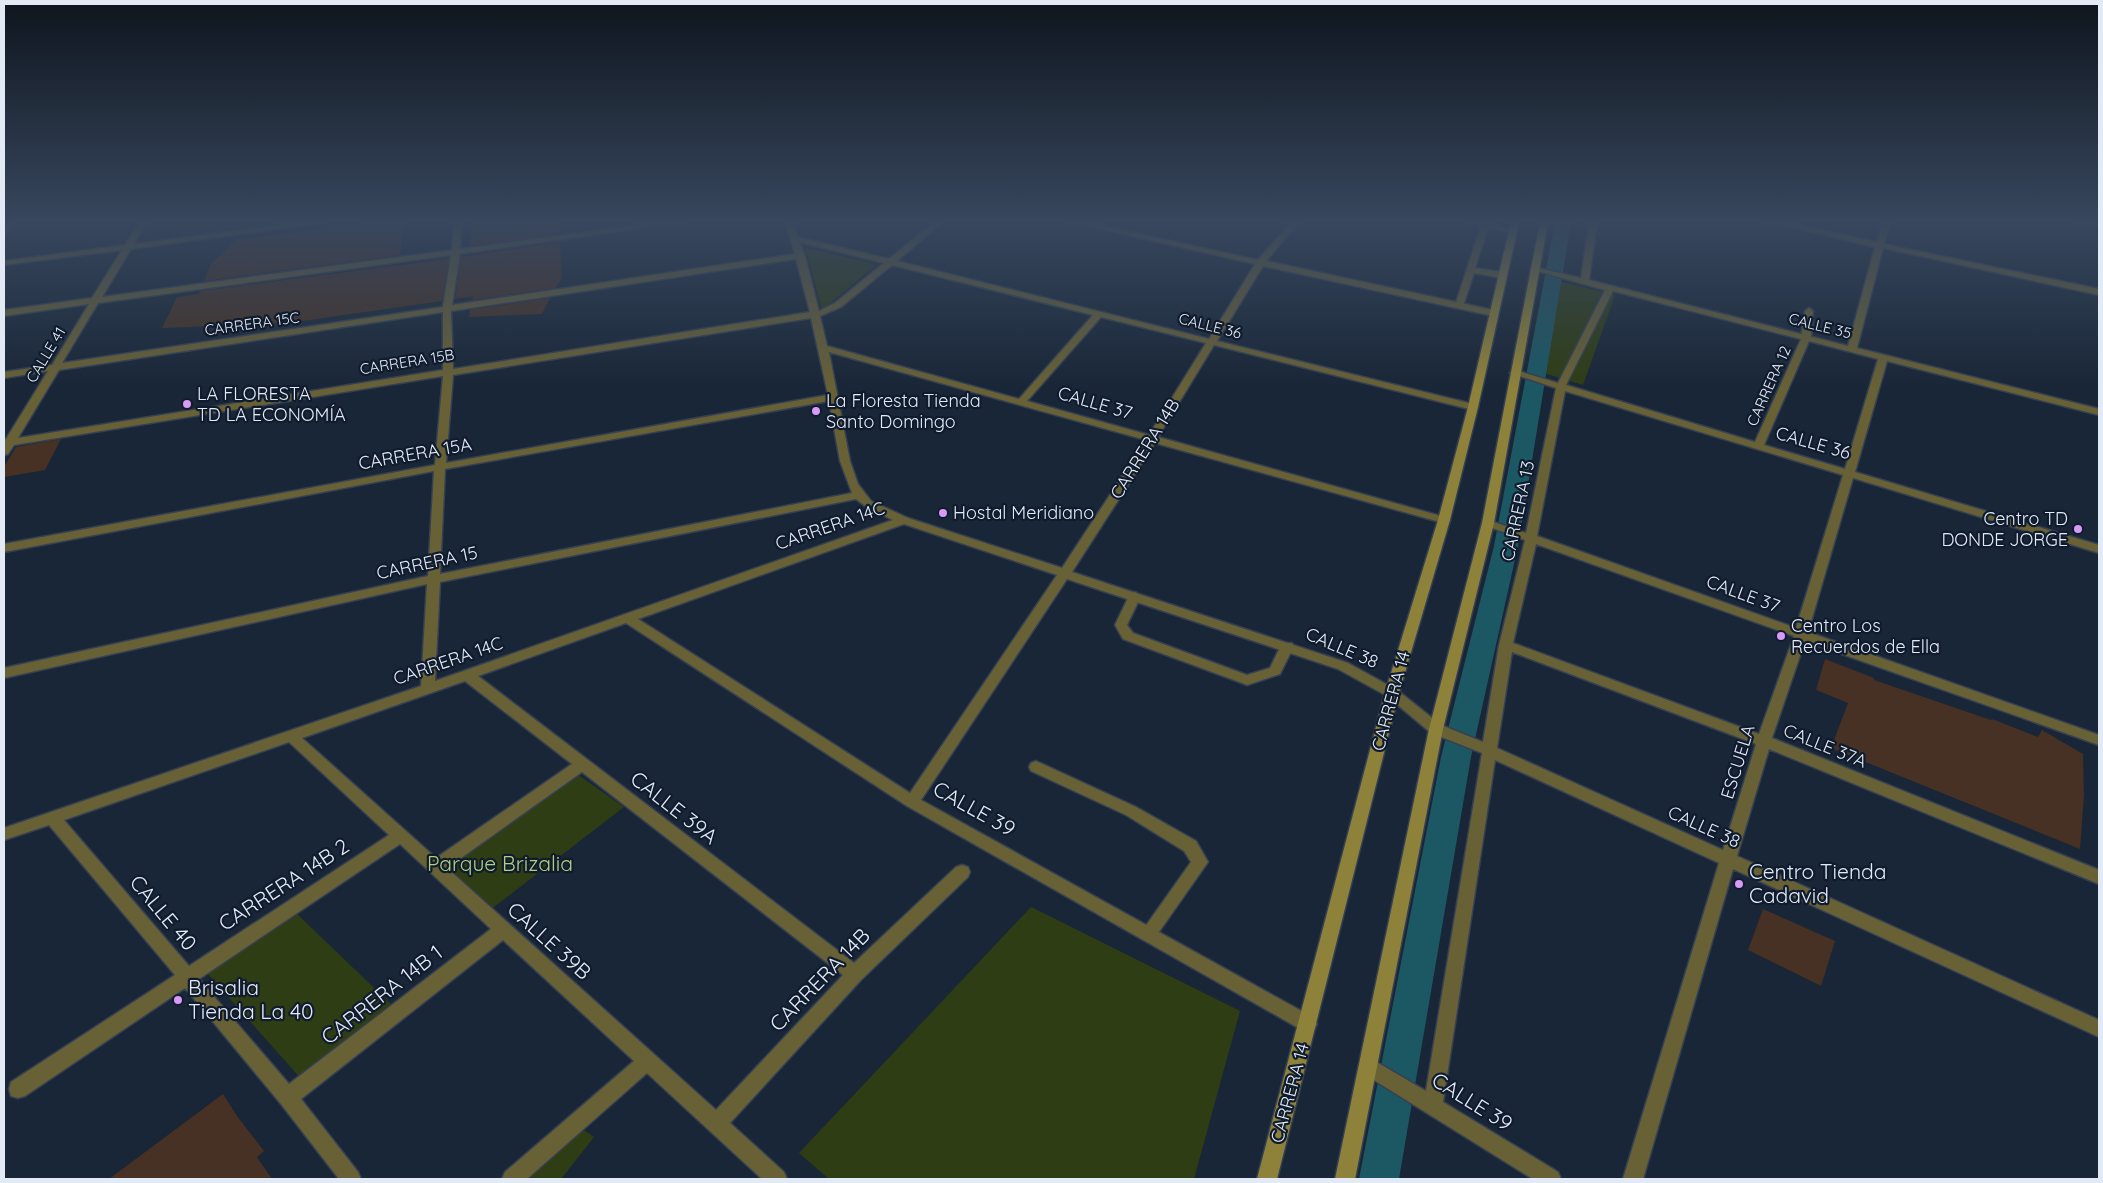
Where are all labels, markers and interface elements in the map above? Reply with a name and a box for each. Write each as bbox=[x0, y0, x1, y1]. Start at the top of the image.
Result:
street label: CARRERA 15C bbox=[203, 307, 301, 340]
street label: CALLE 36 bbox=[1177, 309, 1243, 342]
street label: CALLE 35 bbox=[1787, 309, 1854, 342]
street label: CALLE 41 bbox=[22, 324, 70, 386]
street label: CARRERA 12 bbox=[1742, 343, 1795, 429]
street label: CARRERA 15B bbox=[358, 345, 456, 378]
street label: CALLE 37 bbox=[1055, 381, 1135, 424]
place label: LA FLORESTA TD LA ECONOMÍA bbox=[197, 382, 346, 426]
place label: La Floresta Tienda Santo Domingo bbox=[826, 389, 981, 433]
street label: CARRERA 14B bbox=[1105, 394, 1185, 503]
marker: LA FLORESTA TD LA ECONOMÍA bbox=[181, 398, 193, 410]
marker: La Floresta Tienda Santo Domingo bbox=[810, 405, 822, 417]
street label: CALLE 36 bbox=[1773, 421, 1854, 464]
street label: CARRERA 15A bbox=[357, 432, 474, 475]
street label: CARRERA 13 bbox=[1496, 458, 1539, 563]
street label: CARRERA 14C bbox=[772, 496, 888, 555]
place label: Hostal Meridiano bbox=[953, 501, 1094, 524]
marker: Hostal Meridiano bbox=[937, 507, 949, 519]
place label: Centro TD DONDE JORGE bbox=[1941, 507, 2068, 551]
marker: Centro TD DONDE JORGE bbox=[2072, 523, 2084, 535]
street label: CARRERA 15 bbox=[374, 541, 480, 584]
street label: CALLE 37 bbox=[1703, 570, 1783, 617]
place label: Centro Los Recuerdos de Ella bbox=[1791, 614, 1940, 658]
street label: CALLE 38 bbox=[1302, 622, 1382, 673]
marker: Centro Los Recuerdos de Ella bbox=[1775, 630, 1787, 642]
street label: CARRERA 14C bbox=[390, 631, 506, 690]
street label: CARRERA 14 bbox=[1366, 649, 1415, 753]
street label: CALLE 37A bbox=[1780, 718, 1871, 773]
street label: ESCUELA bbox=[1715, 722, 1760, 802]
street label: CALLE 39A bbox=[626, 765, 723, 849]
street label: CALLE 39 bbox=[929, 775, 1020, 841]
street label: CALLE 38 bbox=[1664, 800, 1744, 853]
street label: CARRERA 14B 2 bbox=[213, 832, 354, 936]
park label: Parque Brizalia bbox=[427, 850, 573, 876]
place label: Centro Tienda Cadavid bbox=[1749, 858, 1887, 908]
street label: CALLE 40 bbox=[125, 869, 203, 956]
marker: Centro Tienda Cadavid bbox=[1733, 878, 1745, 890]
street label: CALLE 39B bbox=[502, 896, 597, 985]
street label: CARRERA 14B bbox=[764, 922, 875, 1036]
street label: CARRERA 14B 1 bbox=[316, 939, 447, 1050]
place label: Brisalia Tienda La 40 bbox=[188, 974, 314, 1024]
marker: Brisalia Tienda La 40 bbox=[172, 994, 184, 1006]
street label: CARRERA 14 bbox=[1265, 1041, 1314, 1145]
street label: CALLE 39 bbox=[1427, 1066, 1518, 1136]

